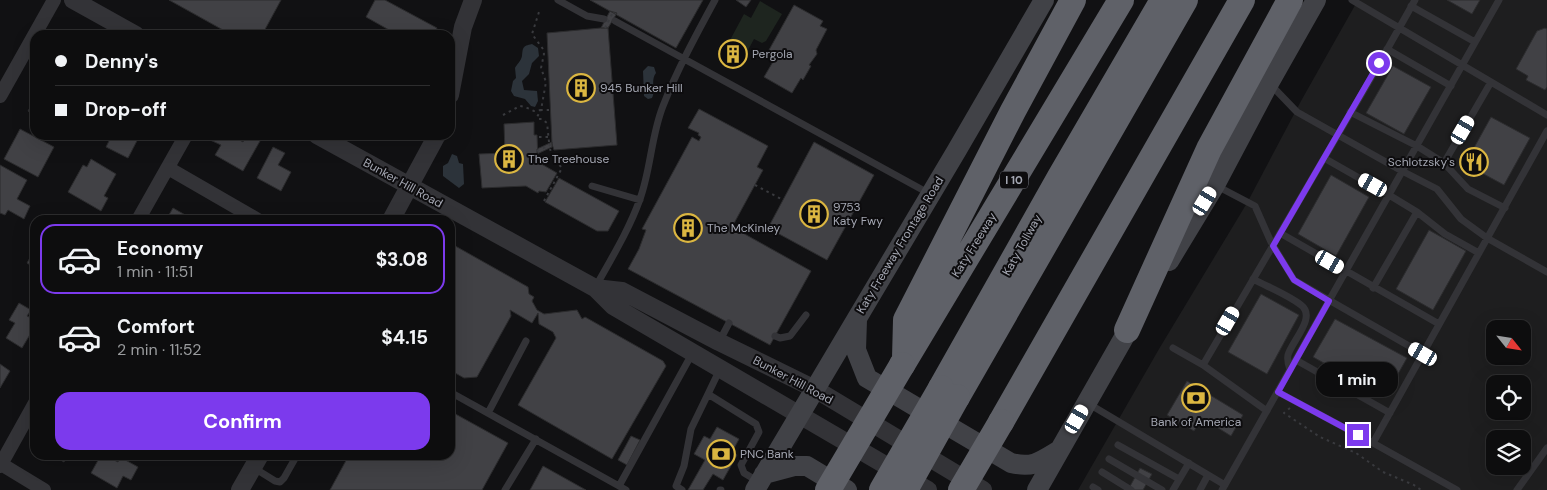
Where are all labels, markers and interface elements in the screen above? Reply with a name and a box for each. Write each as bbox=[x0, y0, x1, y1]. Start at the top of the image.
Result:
building icon: Pergola bbox=[718, 39, 748, 69]
place label: Pergola bbox=[752, 46, 793, 62]
text: Denny's bbox=[85, 49, 158, 74]
route start bbox=[1368, 52, 1390, 74]
building icon: 945 Bunker Hill bbox=[566, 73, 596, 103]
place label: 945 Bunker Hill bbox=[600, 80, 683, 96]
text: Drop-off bbox=[85, 97, 167, 122]
car bbox=[1449, 113, 1476, 147]
building icon: The Treehouse bbox=[494, 144, 524, 174]
restaurant icon: Schlotzsky's bbox=[1459, 147, 1489, 177]
place label: The Treehouse bbox=[528, 151, 609, 167]
place label: Schlotzsky's bbox=[1388, 154, 1455, 170]
street label: Bunker Hill Road bbox=[360, 155, 446, 211]
car bbox=[1356, 171, 1389, 199]
road number: I 10 bbox=[1000, 172, 1028, 188]
street label: Katy Freeway Frontage Road bbox=[853, 174, 947, 316]
car bbox=[1190, 184, 1219, 218]
building icon: 9753 Katy Fwy bbox=[799, 199, 829, 229]
place label: 9753 Katy Fwy bbox=[833, 199, 883, 229]
street label: Katy Freeway bbox=[948, 209, 1000, 280]
street label: Katy Tollway bbox=[999, 211, 1046, 279]
building icon: The McKinley bbox=[673, 213, 703, 243]
place label: The McKinley bbox=[707, 220, 781, 236]
text: Economy bbox=[117, 236, 204, 261]
icon: car bbox=[57, 237, 102, 282]
text: $3.08 bbox=[376, 247, 428, 272]
car bbox=[1313, 248, 1346, 276]
text: 1 min · 11:51 bbox=[117, 261, 193, 282]
car bbox=[1214, 304, 1241, 338]
text: Comfort bbox=[117, 314, 195, 339]
icon: car bbox=[57, 315, 102, 360]
north arrow bbox=[1486, 320, 1531, 365]
map controls bbox=[1486, 320, 1531, 475]
text: $4.15 bbox=[381, 325, 428, 350]
text: 2 min · 11:52 bbox=[117, 339, 201, 360]
car bbox=[1406, 340, 1439, 368]
street label: Bunker Hill Road bbox=[750, 352, 836, 408]
callout: 1 min bbox=[1317, 362, 1399, 398]
text: 1 min bbox=[1338, 369, 1376, 390]
button: locate bbox=[1486, 375, 1531, 420]
bank icon: Bank of America bbox=[1181, 383, 1211, 413]
button: Confirm bbox=[55, 392, 430, 450]
car bbox=[1063, 402, 1090, 436]
place label: Bank of America bbox=[1151, 414, 1241, 430]
route end bbox=[1347, 424, 1369, 446]
button: layers bbox=[1486, 430, 1531, 475]
bank icon: PNC Bank bbox=[706, 439, 736, 469]
place label: PNC Bank bbox=[740, 446, 794, 462]

